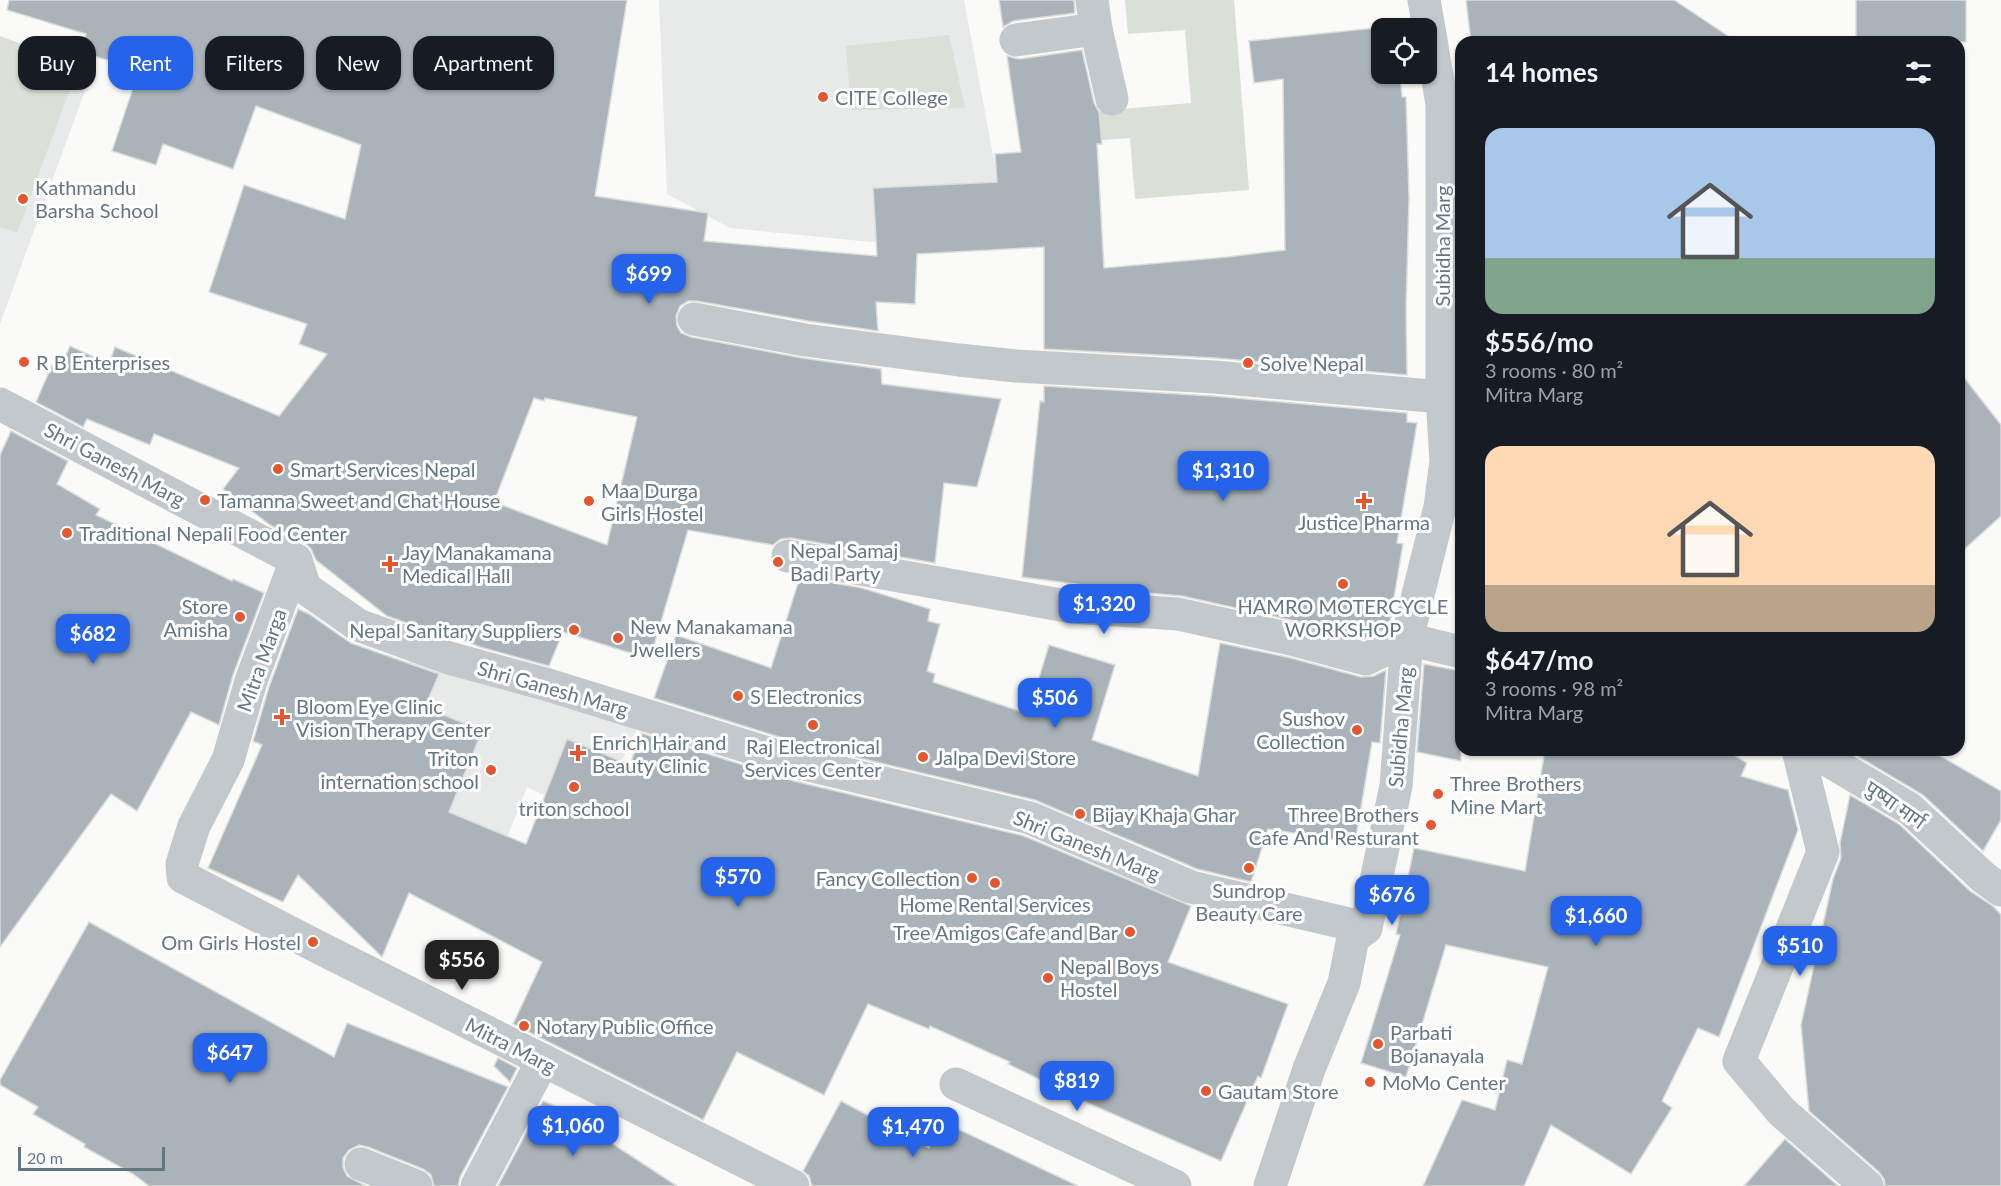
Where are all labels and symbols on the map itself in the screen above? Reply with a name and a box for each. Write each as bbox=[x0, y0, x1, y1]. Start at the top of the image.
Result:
place label: CITE College bbox=[835, 85, 948, 109]
marker: CITE College bbox=[816, 90, 830, 104]
place label: Kathmandu Barsha School bbox=[35, 175, 159, 222]
street label: Subidha Marg bbox=[1430, 186, 1454, 306]
marker: Kathmandu Barsha School bbox=[16, 192, 30, 206]
pin: $699 bbox=[613, 254, 685, 305]
place label: R B Enterprises bbox=[36, 350, 170, 374]
place label: Solve Nepal bbox=[1260, 351, 1364, 375]
marker: R B Enterprises bbox=[17, 355, 31, 369]
marker: Solve Nepal bbox=[1241, 356, 1255, 370]
street label: Shri Ganesh Marg bbox=[41, 417, 189, 511]
pin: $1,310 bbox=[1174, 451, 1272, 502]
place label: Smart Services Nepal bbox=[290, 457, 475, 481]
marker: Smart Services Nepal bbox=[271, 462, 285, 476]
place label: Maa Durga Girls Hostel bbox=[601, 478, 703, 525]
place label: Tamanna Sweet and Chat House bbox=[217, 488, 500, 512]
marker: Tamanna Sweet and Chat House bbox=[198, 493, 212, 507]
marker: Maa Durga Girls Hostel bbox=[582, 494, 596, 508]
marker: Justice Pharma bbox=[1357, 494, 1371, 508]
place label: Justice Pharma bbox=[1298, 510, 1430, 534]
place label: Traditional Nepali Food Center bbox=[79, 521, 347, 545]
marker: Traditional Nepali Food Center bbox=[60, 526, 74, 540]
place label: Nepal Samaj Badi Party bbox=[790, 538, 898, 585]
place label: Jay Manakamana Medical Hall bbox=[402, 540, 552, 587]
marker: Nepal Samaj Badi Party bbox=[771, 555, 785, 569]
marker: Jay Manakamana Medical Hall bbox=[383, 557, 397, 571]
marker: HAMRO MOTERCYCLE WORKSHOP bbox=[1336, 577, 1350, 591]
pin: $1,320 bbox=[1055, 584, 1153, 635]
place label: Store Amisha bbox=[163, 594, 228, 641]
place label: HAMRO MOTERCYCLE WORKSHOP bbox=[1238, 594, 1448, 641]
street label: Mitra Marga bbox=[231, 605, 291, 715]
marker: Store Amisha bbox=[233, 610, 247, 624]
pin: $682 bbox=[57, 614, 129, 665]
place label: New Manakamana Jwellers bbox=[630, 614, 793, 661]
place label: Nepal Sanitary Suppliers bbox=[349, 618, 562, 642]
marker: Nepal Sanitary Suppliers bbox=[567, 623, 581, 637]
marker: New Manakamana Jwellers bbox=[611, 631, 625, 645]
street label: Shri Ganesh Marg bbox=[475, 655, 631, 721]
street label: Subidha Marg bbox=[1383, 666, 1417, 788]
pin: $506 bbox=[1019, 678, 1091, 729]
place label: S Electronics bbox=[750, 684, 862, 708]
marker: S Electronics bbox=[731, 689, 745, 703]
place label: Bloom Eye Clinic Vision Therapy Center bbox=[296, 694, 492, 741]
place label: Sushov Collection bbox=[1256, 706, 1346, 753]
marker: Bloom Eye Clinic Vision Therapy Center bbox=[273, 708, 291, 726]
marker: Raj Electronical Services Center bbox=[806, 718, 820, 732]
marker: Sushov Collection bbox=[1350, 723, 1364, 737]
place label: Enrich Hair and Beauty Clinic bbox=[592, 730, 726, 777]
place label: Raj Electronical Services Center bbox=[744, 734, 882, 781]
marker: Enrich Hair and Beauty Clinic bbox=[569, 744, 587, 762]
place label: Jalpa Devi Store bbox=[935, 745, 1076, 769]
place label: Triton internation school bbox=[321, 746, 479, 793]
marker: Jalpa Devi Store bbox=[916, 750, 930, 764]
marker: Triton internation school bbox=[484, 763, 498, 777]
place label: Three Brothers Mine Mart bbox=[1450, 771, 1581, 818]
street label: पुष्पा मार्ग bbox=[1860, 775, 1931, 835]
marker: triton school bbox=[567, 780, 581, 794]
marker: Three Brothers Mine Mart bbox=[1431, 787, 1445, 801]
place label: triton school bbox=[519, 796, 629, 820]
place label: Bijay Khaja Ghar bbox=[1092, 802, 1237, 826]
place label: Three Brothers Cafe And Resturant bbox=[1249, 802, 1419, 849]
street label: Shri Ganesh Marg bbox=[1010, 805, 1164, 885]
marker: Bijay Khaja Ghar bbox=[1073, 807, 1087, 821]
marker: Three Brothers Cafe And Resturant bbox=[1424, 818, 1438, 832]
pin: $570 bbox=[702, 857, 774, 908]
marker: Sundrop Beauty Care bbox=[1242, 861, 1256, 875]
place label: Fancy Collection bbox=[816, 866, 960, 890]
marker: Fancy Collection bbox=[965, 871, 979, 885]
pin: $676 bbox=[1356, 875, 1428, 926]
marker: Home Rental Services bbox=[988, 876, 1002, 890]
place label: Sundrop Beauty Care bbox=[1195, 878, 1303, 925]
place label: Home Rental Services bbox=[899, 892, 1091, 916]
pin: $1,660 bbox=[1547, 896, 1645, 947]
place label: Tree Amigos Cafe and Bar bbox=[893, 920, 1119, 944]
marker: Tree Amigos Cafe and Bar bbox=[1123, 925, 1137, 939]
pin: $510 bbox=[1764, 926, 1836, 977]
place label: Om Girls Hostel bbox=[161, 930, 301, 954]
marker: Om Girls Hostel bbox=[306, 935, 320, 949]
pin: $556 bbox=[426, 940, 498, 991]
place label: Nepal Boys Hostel bbox=[1060, 954, 1159, 1001]
marker: Nepal Boys Hostel bbox=[1041, 971, 1055, 985]
street label: Mitra Marg bbox=[462, 1012, 560, 1078]
place label: Notary Public Office bbox=[536, 1014, 714, 1038]
marker: Notary Public Office bbox=[517, 1019, 531, 1033]
place label: Parbati Bojanayala bbox=[1390, 1020, 1484, 1067]
pin: $647 bbox=[194, 1033, 266, 1084]
marker: Parbati Bojanayala bbox=[1371, 1037, 1385, 1051]
pin: $819 bbox=[1041, 1061, 1113, 1112]
place label: MoMo Center bbox=[1382, 1070, 1506, 1094]
marker: MoMo Center bbox=[1363, 1075, 1377, 1089]
place label: Gautam Store bbox=[1218, 1079, 1339, 1103]
marker: Gautam Store bbox=[1199, 1084, 1213, 1098]
pin: $1,060 bbox=[524, 1106, 622, 1157]
pin: $1,470 bbox=[864, 1107, 962, 1158]
scale bar bbox=[18, 1144, 165, 1172]

